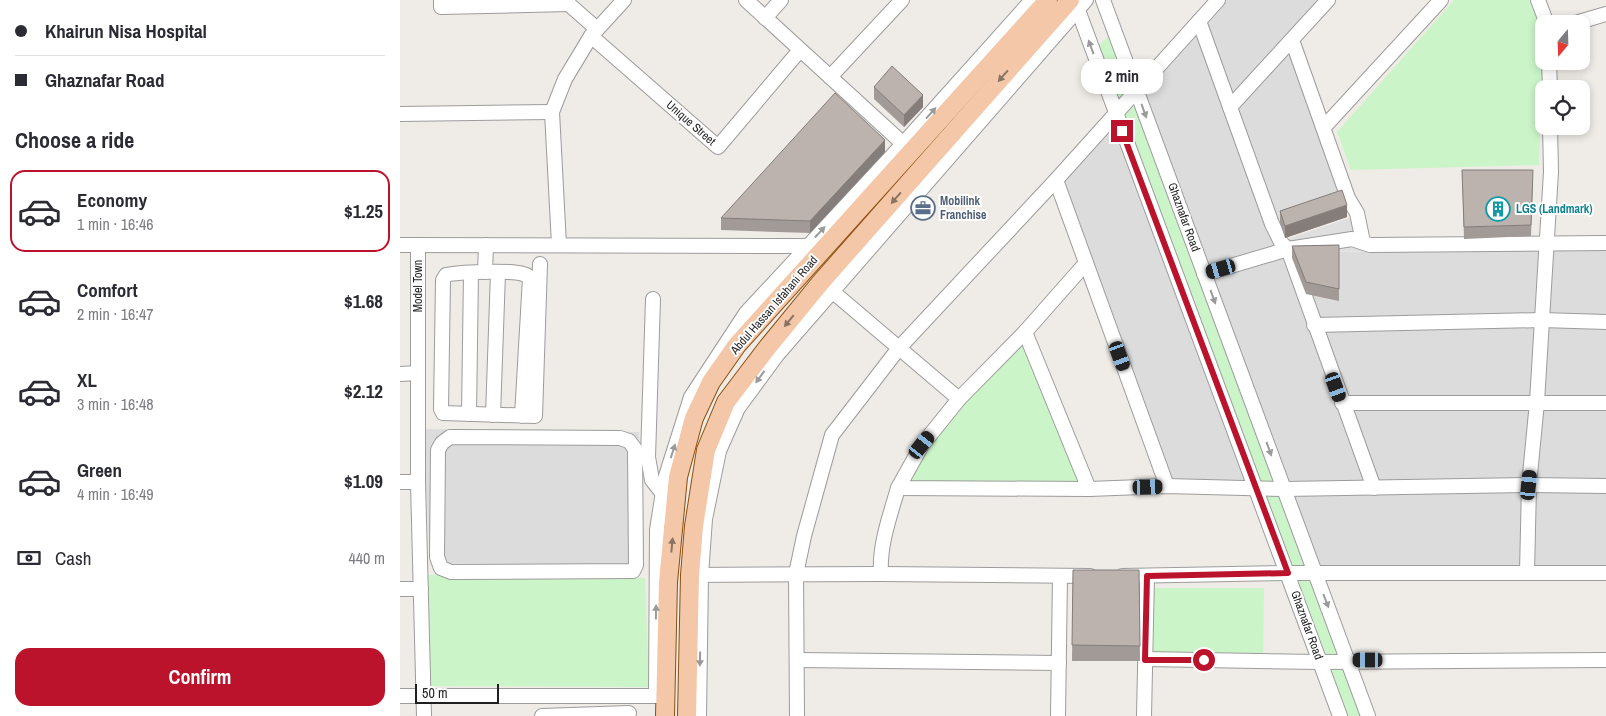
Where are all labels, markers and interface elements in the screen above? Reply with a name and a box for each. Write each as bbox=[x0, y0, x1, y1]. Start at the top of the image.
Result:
north arrow bbox=[1535, 15, 1590, 70]
map controls bbox=[1535, 15, 1590, 135]
text: Khairun Nisa Hospital bbox=[45, 18, 207, 44]
one-way arrow bbox=[1087, 39, 1095, 54]
callout: 2 min bbox=[1081, 58, 1163, 94]
text: 2 min bbox=[1105, 65, 1139, 87]
text: Ghaznafar Road bbox=[45, 67, 164, 93]
one-way arrow bbox=[997, 69, 1009, 81]
button: locate bbox=[1535, 80, 1590, 135]
street label: Unique Street bbox=[663, 97, 719, 149]
one-way arrow bbox=[1141, 104, 1149, 119]
one-way arrow bbox=[925, 107, 937, 119]
route end bbox=[1111, 120, 1133, 142]
text: Choose a ride bbox=[15, 125, 134, 155]
street label: Ghaznafar Road bbox=[1164, 180, 1204, 254]
text: Economy bbox=[77, 187, 147, 213]
icon: car bbox=[17, 189, 62, 234]
one-way arrow bbox=[890, 191, 901, 204]
place label: Mobilink Franchise bbox=[940, 193, 987, 223]
office icon: Mobilink Franchise bbox=[910, 195, 936, 221]
building icon: LGS (Landmark) bbox=[1485, 196, 1511, 222]
text: $1.25 bbox=[344, 198, 383, 224]
place label: LGS (Landmark) bbox=[1516, 201, 1593, 217]
text: 1 min · 16:46 bbox=[77, 213, 154, 235]
one-way arrow bbox=[814, 226, 826, 238]
street label: Abdul Hassan Isfahani Road bbox=[726, 252, 821, 358]
car bbox=[1204, 258, 1237, 280]
street label: Model Town bbox=[410, 260, 426, 312]
text: Comfort bbox=[77, 277, 138, 303]
icon: car bbox=[17, 279, 62, 324]
text: $1.68 bbox=[344, 288, 383, 314]
one-way arrow bbox=[1210, 289, 1217, 304]
text: 2 min · 16:47 bbox=[77, 303, 154, 325]
one-way arrow bbox=[784, 314, 795, 327]
car bbox=[1107, 339, 1132, 373]
text: XL bbox=[77, 367, 97, 393]
icon: car bbox=[17, 369, 62, 414]
car bbox=[1323, 370, 1348, 404]
one-way arrow bbox=[755, 371, 765, 384]
text: $2.12 bbox=[344, 378, 383, 404]
text: 3 min · 16:48 bbox=[77, 393, 154, 415]
car bbox=[906, 429, 937, 461]
one-way arrow bbox=[1265, 442, 1273, 457]
one-way arrow bbox=[670, 444, 678, 459]
text: Green bbox=[77, 457, 122, 483]
icon: car bbox=[17, 459, 62, 504]
text: $1.09 bbox=[344, 468, 383, 494]
car bbox=[1519, 469, 1538, 501]
car bbox=[1132, 479, 1163, 495]
text: 4 min · 16:49 bbox=[77, 483, 154, 505]
one-way arrow bbox=[668, 537, 676, 553]
icon: cash bbox=[15, 544, 43, 572]
text: Cash bbox=[55, 545, 91, 571]
text: 440 m bbox=[349, 547, 385, 569]
street label: Ghaznafar Road bbox=[1287, 588, 1327, 662]
one-way arrow bbox=[1322, 594, 1330, 609]
one-way arrow bbox=[653, 604, 661, 620]
button: Confirm bbox=[15, 648, 385, 706]
route start bbox=[1193, 649, 1215, 671]
one-way arrow bbox=[696, 651, 704, 667]
car bbox=[1353, 653, 1383, 668]
scale bar bbox=[415, 681, 499, 704]
text: 50 m bbox=[422, 684, 448, 702]

